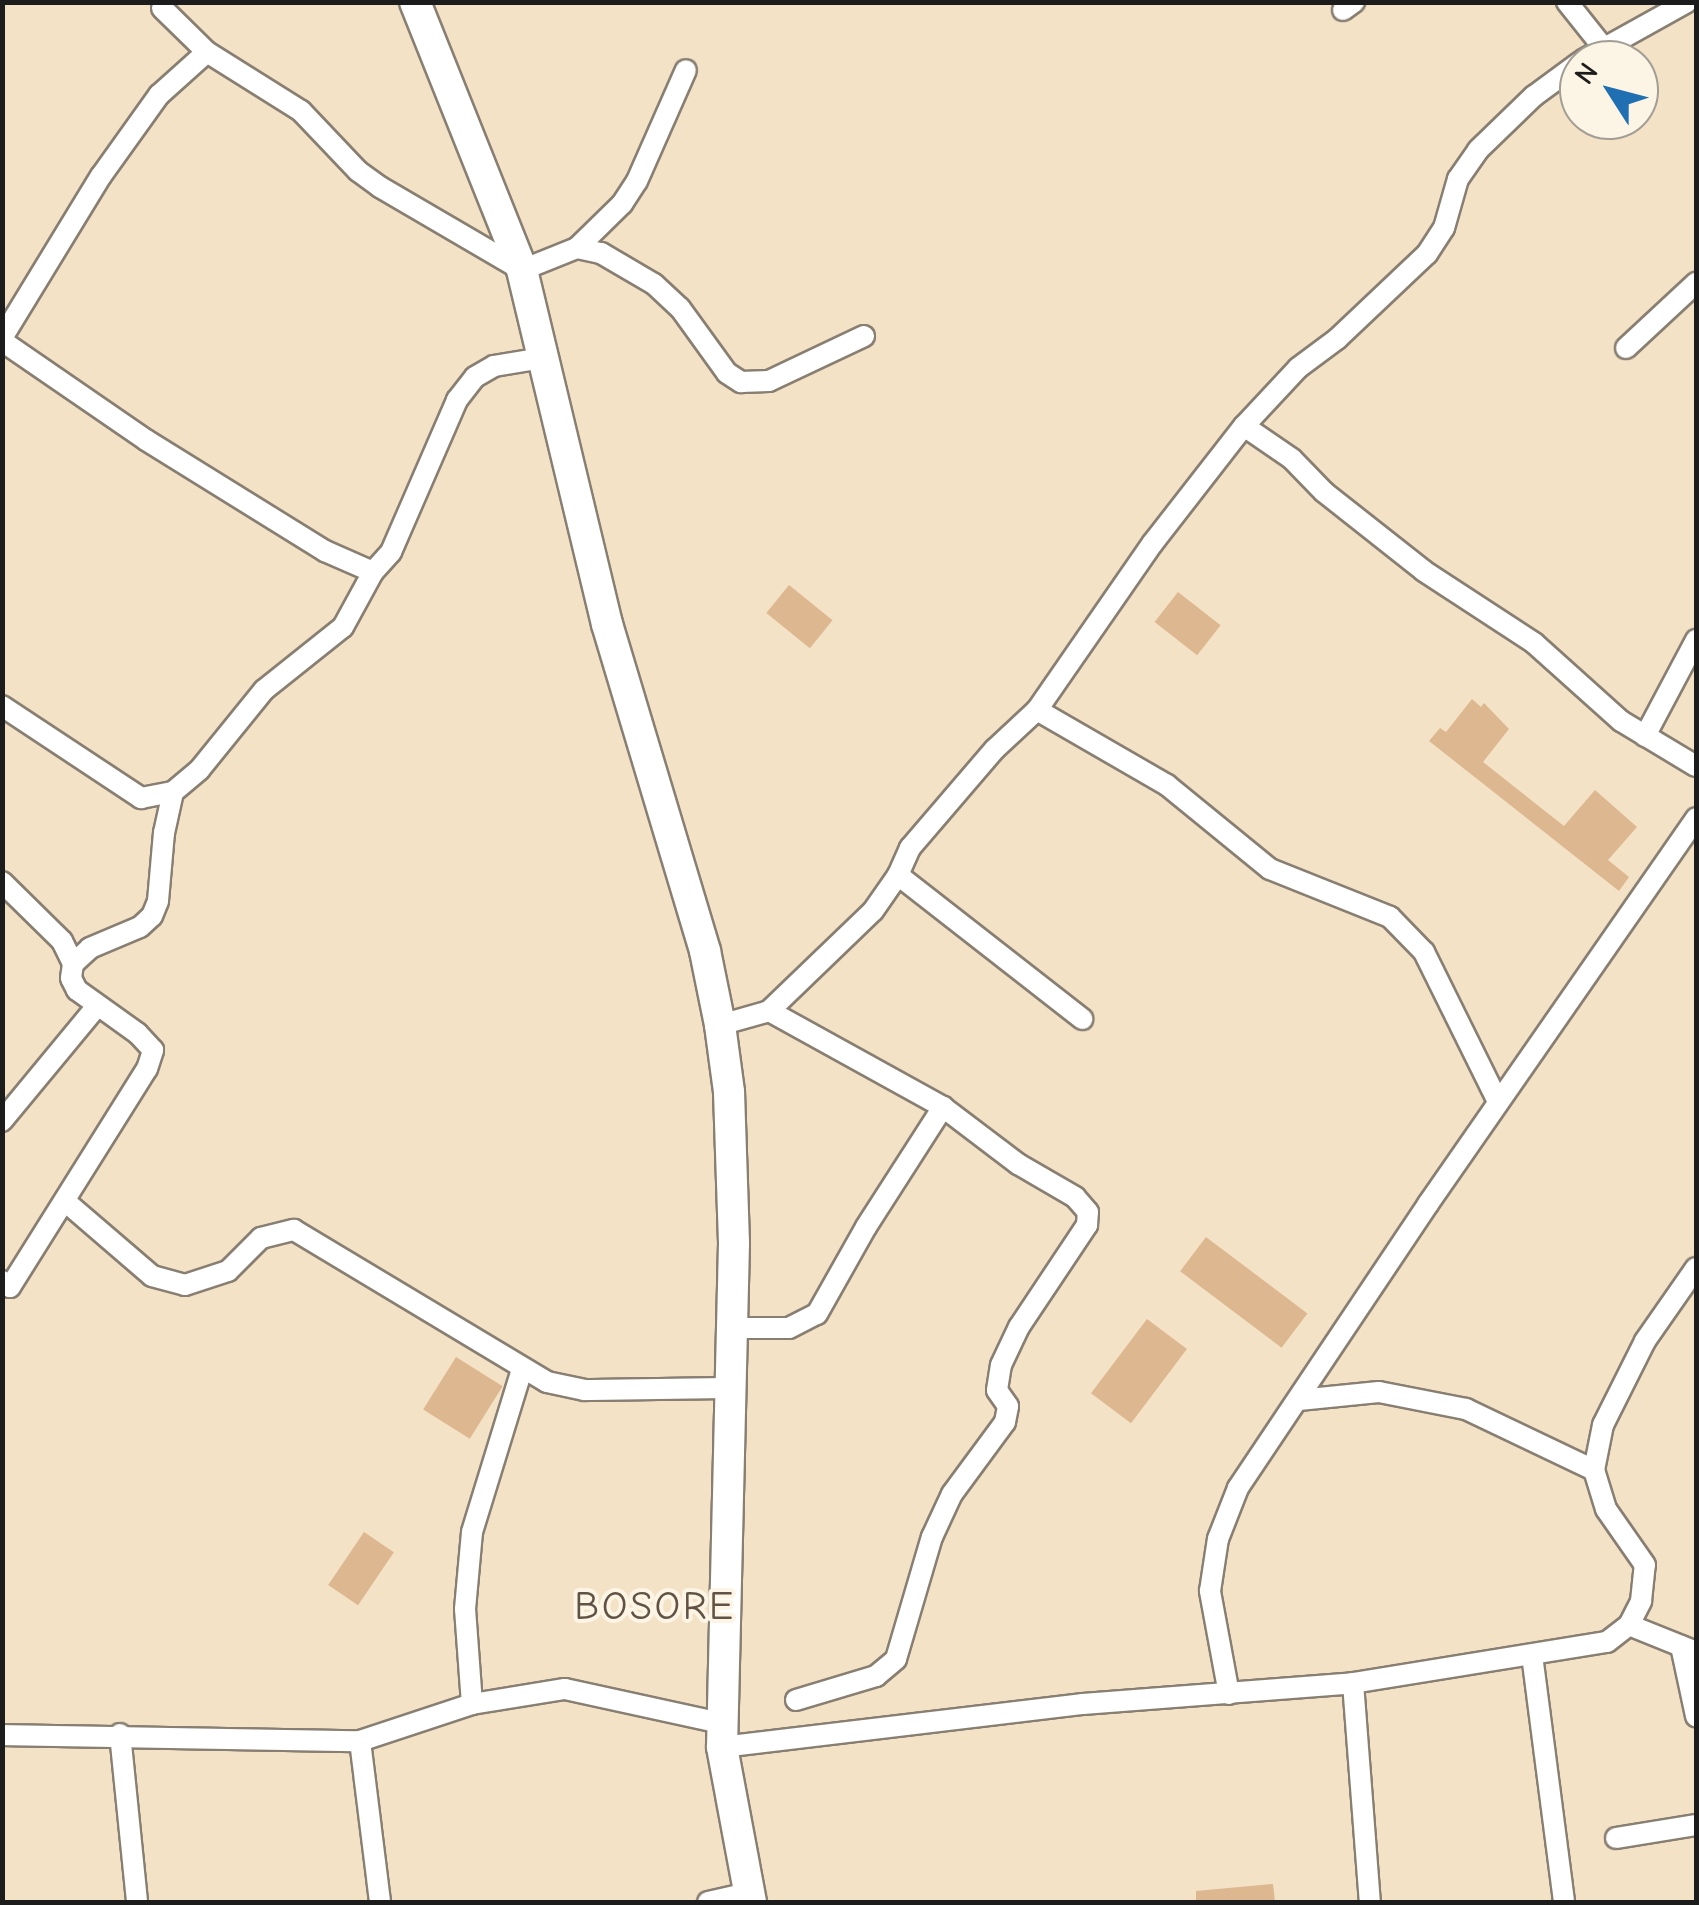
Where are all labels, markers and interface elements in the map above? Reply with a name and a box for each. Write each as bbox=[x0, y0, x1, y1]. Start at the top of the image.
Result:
north arrow bbox=[1559, 40, 1659, 140]
text: N bbox=[1568, 57, 1605, 90]
district label: BOSORE bbox=[574, 1582, 736, 1630]

